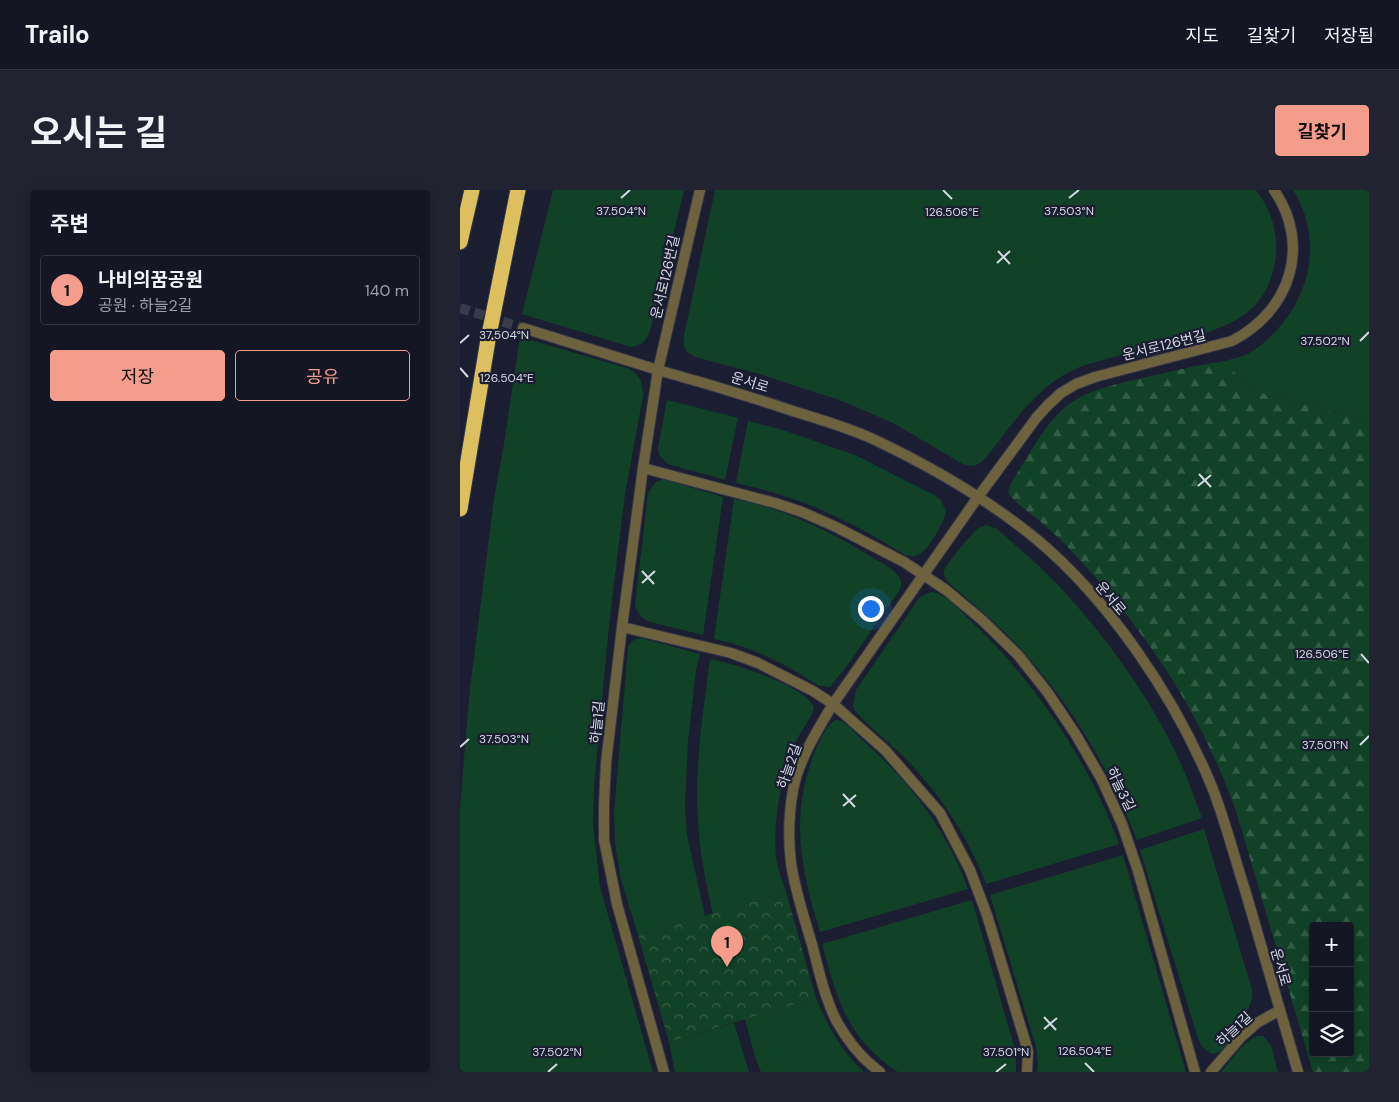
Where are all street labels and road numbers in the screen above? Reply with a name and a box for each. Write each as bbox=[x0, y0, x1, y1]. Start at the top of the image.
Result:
street label: 운서로126번길 bbox=[647, 233, 683, 321]
street label: 운서로126번길 bbox=[1120, 326, 1208, 364]
street label: 운서로 bbox=[729, 368, 771, 396]
street label: 운서로 bbox=[1092, 577, 1130, 619]
street label: 하늘1길 bbox=[586, 700, 608, 744]
street label: 하늘2길 bbox=[773, 741, 805, 791]
street label: 하늘3길 bbox=[1103, 764, 1139, 814]
street label: 운서로 bbox=[1267, 946, 1295, 988]
street label: 하늘1길 bbox=[1212, 1008, 1256, 1050]

